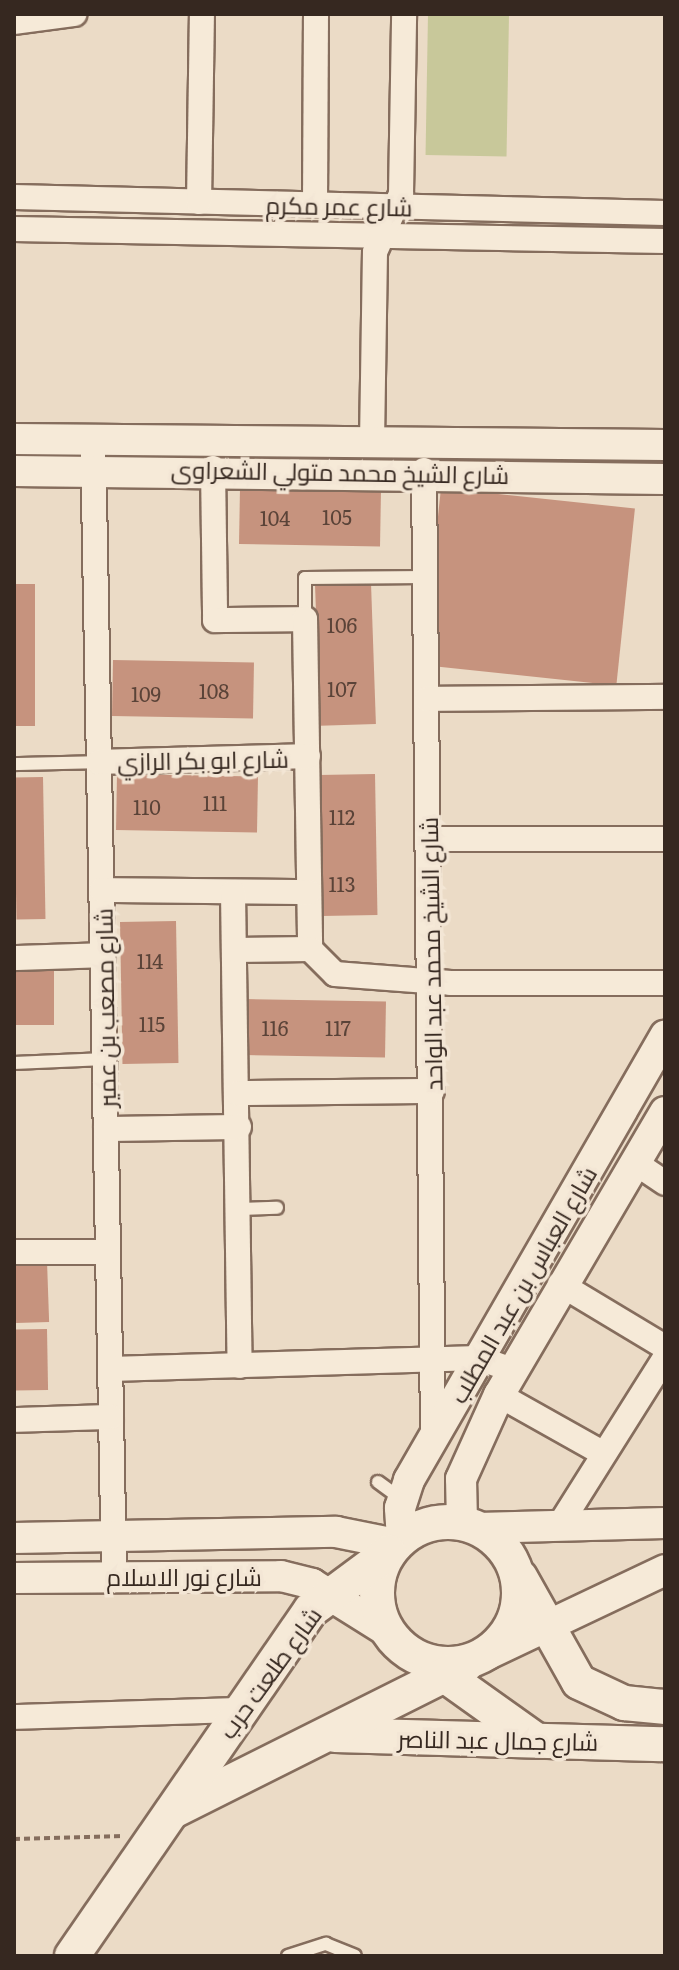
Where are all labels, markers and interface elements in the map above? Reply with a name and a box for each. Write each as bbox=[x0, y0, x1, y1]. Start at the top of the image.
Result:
street label: شارع عمر مكرم bbox=[265, 189, 413, 221]
street label: شارع الشيخ محمد متولي الشعراوى bbox=[171, 454, 509, 488]
house number: 105 bbox=[322, 504, 352, 528]
house number: 104 bbox=[260, 505, 290, 529]
house number: 106 bbox=[327, 612, 357, 636]
house number: 107 bbox=[327, 676, 357, 700]
house number: 108 bbox=[199, 678, 229, 702]
house number: 109 bbox=[131, 681, 161, 705]
street label: شارع ابو بكر الرازي bbox=[117, 743, 289, 775]
house number: 111 bbox=[203, 790, 227, 814]
house number: 110 bbox=[133, 794, 161, 818]
house number: 112 bbox=[329, 804, 355, 828]
street label: شارع الشيخ محمد عبد الواحد bbox=[413, 817, 447, 1091]
house number: 113 bbox=[328, 871, 356, 895]
street label: شارع مصعب بن عمير bbox=[88, 908, 120, 1108]
house number: 114 bbox=[137, 948, 163, 972]
house number: 115 bbox=[139, 1011, 165, 1035]
house number: 116 bbox=[261, 1015, 289, 1039]
house number: 117 bbox=[325, 1015, 351, 1039]
street label: شارع العباس بن عبد المطلب bbox=[442, 1160, 602, 1408]
street label: شارع نور الاسلام bbox=[106, 1562, 262, 1590]
street label: شارع طلعت حرب bbox=[212, 1601, 326, 1743]
street label: شارع جمال عبد الناصر bbox=[397, 1723, 599, 1755]

